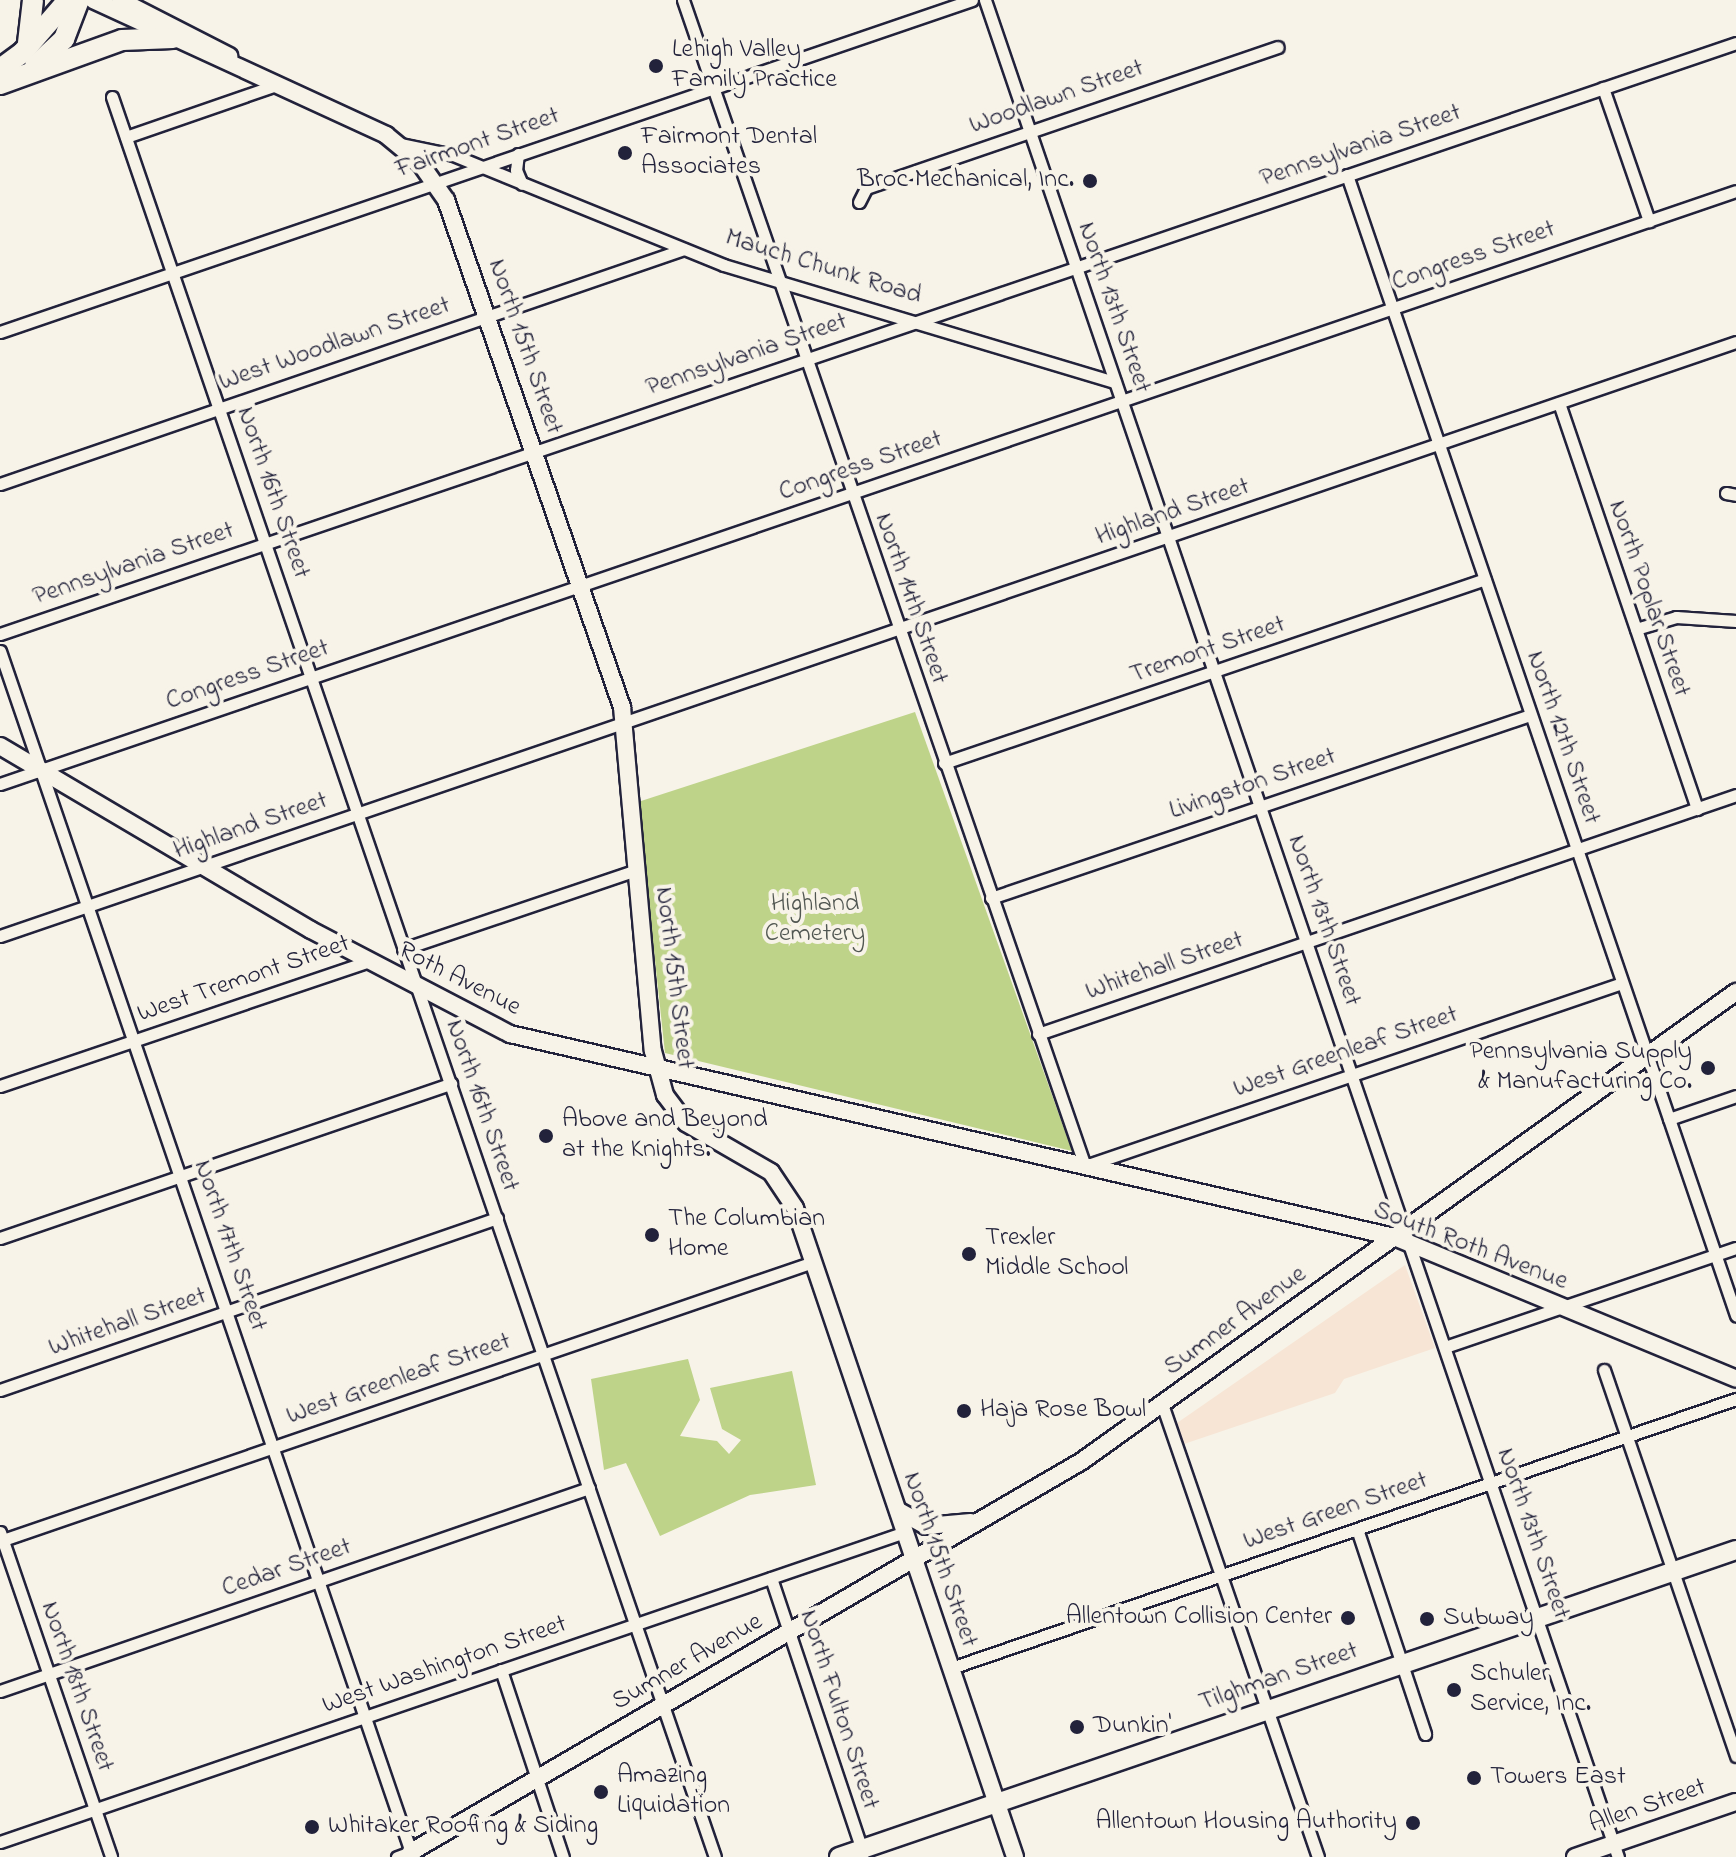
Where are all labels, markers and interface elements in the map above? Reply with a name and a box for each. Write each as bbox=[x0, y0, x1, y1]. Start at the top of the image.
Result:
place label: Lehigh Valley Family Practice bbox=[672, 35, 837, 96]
street label: Woodlawn Street bbox=[966, 54, 1148, 142]
marker: Lehigh Valley Family Practice bbox=[647, 57, 665, 75]
street label: Pennsylvania Street bbox=[1256, 98, 1466, 196]
street label: Fairmont Street bbox=[392, 101, 564, 187]
place label: Fairmont Dental Associates bbox=[641, 122, 817, 184]
marker: Fairmont Dental Associates bbox=[616, 144, 634, 162]
place label: Broc Mechanical, Inc. bbox=[857, 165, 1074, 197]
marker: Broc Mechanical, Inc. bbox=[1081, 172, 1099, 190]
street label: Congress Street bbox=[1388, 214, 1560, 300]
street label: North 13th Street bbox=[1069, 218, 1157, 398]
street label: Mauch Chunk Road bbox=[721, 223, 925, 313]
street label: North 15th Street bbox=[479, 255, 569, 439]
street label: West Woodlawn Street bbox=[215, 291, 455, 399]
street label: Pennsylvania Street bbox=[642, 307, 852, 405]
street label: North 16th Street bbox=[228, 403, 316, 583]
street label: Congress Street bbox=[775, 424, 947, 510]
street label: Highland Street bbox=[1092, 472, 1254, 554]
street label: North Poplar Street bbox=[1600, 497, 1696, 701]
street label: North 14th Street bbox=[866, 509, 954, 689]
street label: Pennsylvania Street bbox=[29, 516, 239, 614]
street label: Tremont Street bbox=[1126, 610, 1290, 692]
street label: Congress Street bbox=[162, 633, 334, 719]
street label: North 12th Street bbox=[1518, 647, 1606, 829]
street label: Livingston Street bbox=[1166, 742, 1340, 828]
street label: Highland Street bbox=[170, 786, 332, 868]
street label: North 13th Street bbox=[1279, 831, 1367, 1011]
street label: North 15th Street bbox=[646, 885, 700, 1071]
park label: Highland Cemetery bbox=[765, 889, 865, 950]
street label: Whitehall Street bbox=[1082, 925, 1248, 1009]
street label: West Tremont Street bbox=[134, 929, 354, 1031]
street label: Roth Avenue bbox=[393, 936, 525, 1024]
street label: West Greenleaf Street bbox=[1230, 1000, 1462, 1106]
street label: North 16th Street bbox=[437, 1016, 525, 1196]
place label: Pennsylvania Supply & Manufacturing Co. bbox=[1469, 1037, 1692, 1098]
marker: Pennsylvania Supply & Manufacturing Co. bbox=[1699, 1059, 1717, 1077]
place label: Above and Beyond at the Knights. bbox=[562, 1105, 768, 1166]
marker: Above and Beyond at the Knights. bbox=[537, 1127, 555, 1145]
street label: North 17th Street bbox=[185, 1156, 273, 1336]
street label: South Roth Avenue bbox=[1368, 1196, 1572, 1298]
place label: The Columbian Home bbox=[668, 1204, 825, 1266]
place label: Trexler Middle School bbox=[985, 1223, 1128, 1284]
marker: The Columbian Home bbox=[643, 1226, 661, 1244]
marker: Trexler Middle School bbox=[960, 1245, 978, 1263]
street label: Sumner Avenue bbox=[1159, 1260, 1313, 1384]
street label: Whitehall Street bbox=[45, 1281, 211, 1365]
street label: West Greenleaf Street bbox=[283, 1327, 515, 1433]
place label: Haja Rose Bowl bbox=[980, 1395, 1146, 1427]
marker: Haja Rose Bowl bbox=[955, 1402, 973, 1420]
street label: North 13th Street bbox=[1488, 1444, 1576, 1624]
street label: West Green Street bbox=[1240, 1466, 1432, 1558]
street label: North 15th Street bbox=[894, 1468, 984, 1652]
street label: Cedar Street bbox=[218, 1532, 356, 1606]
street label: North 18th Street bbox=[32, 1598, 120, 1776]
place label: Allentown Collision Center bbox=[1066, 1602, 1332, 1634]
place label: Subway bbox=[1443, 1603, 1534, 1635]
street label: North Fulton Street bbox=[791, 1606, 885, 1814]
street label: Sumner Avenue bbox=[607, 1607, 769, 1719]
marker: Allentown Collision Center bbox=[1339, 1609, 1357, 1627]
street label: West Washington Street bbox=[319, 1610, 571, 1722]
marker: Subway bbox=[1418, 1610, 1436, 1628]
street label: Tilghman Street bbox=[1195, 1636, 1363, 1720]
place label: Schuler Service, Inc. bbox=[1470, 1659, 1591, 1720]
marker: Schuler Service, Inc. bbox=[1445, 1681, 1463, 1699]
place label: Dunkin' bbox=[1093, 1711, 1171, 1743]
marker: Dunkin' bbox=[1068, 1718, 1086, 1736]
place label: Amazing Liquidation bbox=[617, 1761, 730, 1822]
place label: Towers East bbox=[1490, 1762, 1626, 1794]
marker: Towers East bbox=[1465, 1769, 1483, 1787]
street label: Allen Street bbox=[1586, 1773, 1710, 1841]
marker: Amazing Liquidation bbox=[592, 1783, 610, 1801]
place label: Allentown Housing Authority bbox=[1095, 1807, 1397, 1839]
place label: Whitaker Roofing & Siding bbox=[328, 1811, 598, 1843]
marker: Allentown Housing Authority bbox=[1404, 1814, 1422, 1832]
marker: Whitaker Roofing & Siding bbox=[303, 1818, 321, 1836]

